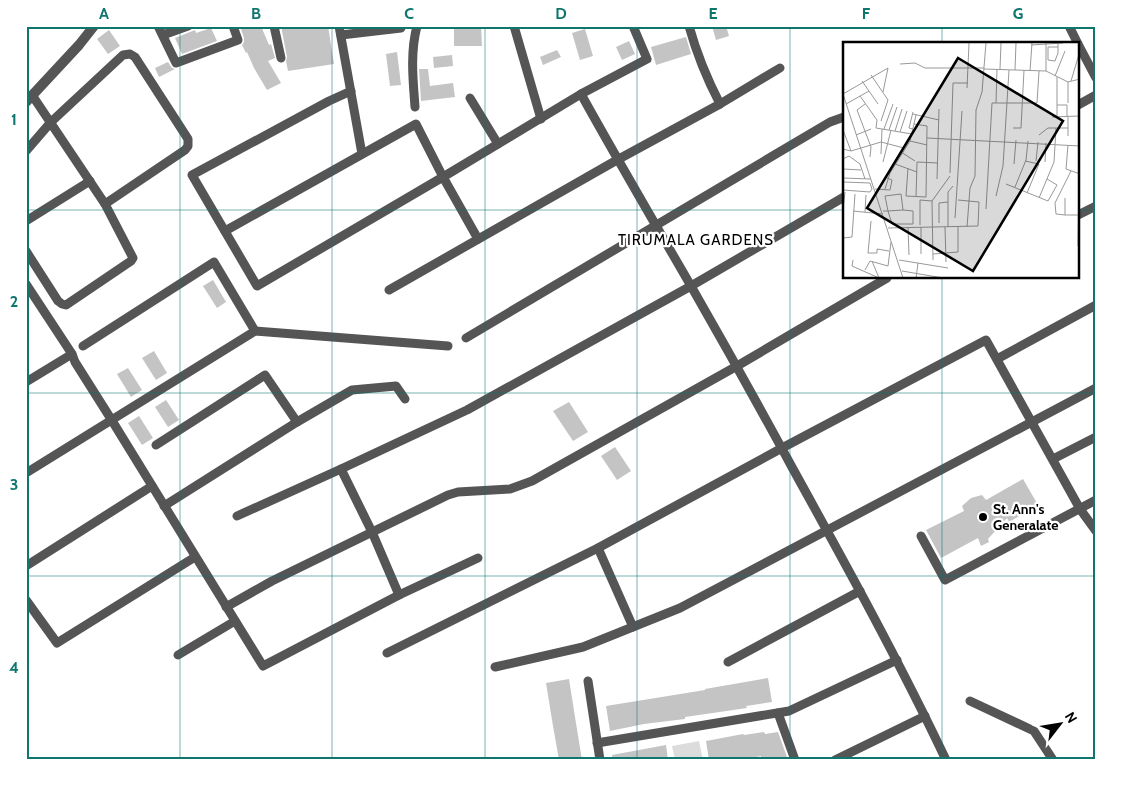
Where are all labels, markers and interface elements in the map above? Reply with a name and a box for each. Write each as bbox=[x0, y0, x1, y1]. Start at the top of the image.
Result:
text: A bbox=[99, 4, 109, 23]
text: B bbox=[251, 4, 261, 23]
text: C bbox=[404, 4, 414, 23]
text: D bbox=[555, 4, 567, 23]
text: E bbox=[708, 4, 718, 23]
text: F bbox=[862, 4, 871, 23]
text: G bbox=[1013, 4, 1023, 23]
inset map bbox=[843, 42, 1080, 279]
text: 1 bbox=[11, 110, 17, 129]
district label: TIRUMALA GARDENS bbox=[618, 231, 774, 249]
text: 2 bbox=[10, 292, 18, 311]
text: 3 bbox=[10, 475, 18, 494]
place label: St. Ann's Generalate bbox=[993, 500, 1058, 534]
marker: St. Ann's Generalate bbox=[977, 511, 989, 523]
text: 4 bbox=[9, 658, 19, 677]
north arrow bbox=[1034, 698, 1084, 748]
text: N bbox=[1061, 708, 1081, 726]

